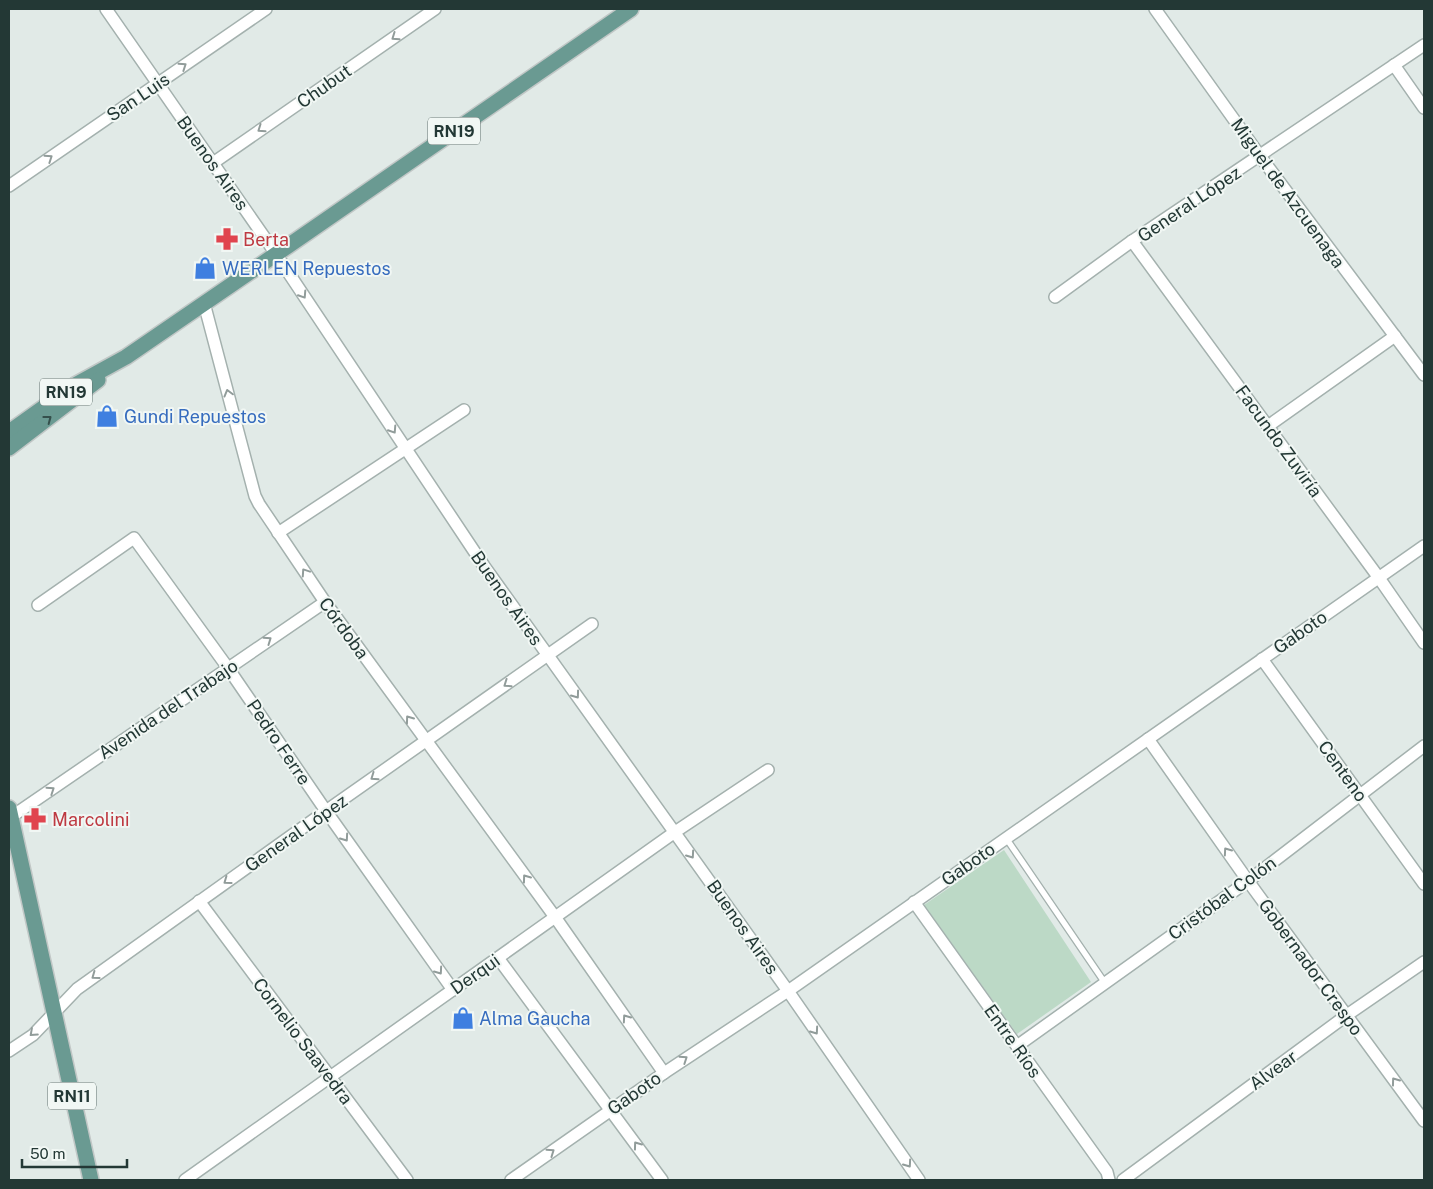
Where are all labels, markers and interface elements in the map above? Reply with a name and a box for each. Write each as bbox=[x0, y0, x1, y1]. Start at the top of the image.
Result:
one-way arrow bbox=[391, 31, 401, 40]
street label: Chubut bbox=[293, 60, 355, 112]
one-way arrow bbox=[177, 63, 187, 72]
street label: San Luis bbox=[103, 68, 173, 126]
street label: Buenos Aires bbox=[173, 112, 253, 214]
street label: Miguel de Azcuenaga bbox=[1227, 114, 1349, 272]
road number: RN19 bbox=[428, 118, 480, 144]
one-way arrow bbox=[258, 123, 267, 132]
one-way arrow bbox=[43, 155, 53, 164]
street label: General López bbox=[1133, 162, 1245, 246]
pharmacy icon: Berta bbox=[214, 226, 240, 252]
place label: Berta bbox=[243, 229, 289, 250]
shop icon: WERLEN Repuestos bbox=[192, 255, 218, 281]
place label: WERLEN Repuestos bbox=[222, 258, 391, 279]
one-way arrow bbox=[297, 289, 307, 298]
road number: RN19 bbox=[40, 378, 92, 406]
street label: Facundo Zuviría bbox=[1231, 381, 1327, 501]
one-way arrow bbox=[223, 389, 234, 398]
shop icon: Gundi Repuestos bbox=[94, 403, 120, 429]
place label: Gundi Repuestos bbox=[124, 406, 266, 427]
one-way arrow bbox=[42, 416, 52, 425]
one-way arrow bbox=[387, 425, 396, 434]
street label: Buenos Aires bbox=[467, 547, 547, 649]
one-way arrow bbox=[302, 568, 311, 578]
street label: Córdoba bbox=[315, 593, 373, 663]
street label: Gaboto bbox=[1269, 606, 1331, 658]
one-way arrow bbox=[263, 637, 272, 647]
street label: Avenida del Trabajo bbox=[94, 655, 242, 763]
one-way arrow bbox=[503, 678, 513, 687]
one-way arrow bbox=[570, 689, 579, 699]
street label: Pedro Ferre bbox=[243, 695, 315, 789]
one-way arrow bbox=[406, 715, 415, 725]
street label: Centeno bbox=[1314, 736, 1372, 806]
one-way arrow bbox=[371, 771, 380, 781]
one-way arrow bbox=[45, 787, 55, 796]
street label: General López bbox=[241, 790, 351, 876]
pharmacy icon: Marcolini bbox=[22, 806, 48, 832]
place label: Marcolini bbox=[52, 809, 129, 830]
one-way arrow bbox=[339, 832, 348, 842]
street label: Gaboto bbox=[937, 838, 999, 890]
one-way arrow bbox=[1224, 848, 1233, 857]
one-way arrow bbox=[686, 849, 694, 858]
street label: Cristóbal Colón bbox=[1164, 852, 1280, 944]
one-way arrow bbox=[523, 874, 532, 884]
one-way arrow bbox=[223, 875, 233, 884]
street label: Buenos Aires bbox=[703, 876, 783, 978]
street label: Gobernador Crespo bbox=[1254, 895, 1368, 1039]
street label: Derqui bbox=[446, 950, 504, 998]
one-way arrow bbox=[433, 965, 442, 974]
one-way arrow bbox=[91, 970, 101, 979]
street label: Cornelio Saavedra bbox=[249, 974, 357, 1108]
street label: Entre Ríos bbox=[980, 1000, 1046, 1082]
shop icon: Alma Gaucha bbox=[450, 1005, 476, 1031]
place label: Alma Gaucha bbox=[479, 1008, 591, 1029]
one-way arrow bbox=[623, 1015, 632, 1024]
one-way arrow bbox=[809, 1025, 818, 1034]
one-way arrow bbox=[30, 1027, 39, 1036]
street label: Alvear bbox=[1245, 1046, 1301, 1094]
one-way arrow bbox=[679, 1056, 688, 1065]
street label: Gaboto bbox=[603, 1067, 665, 1119]
one-way arrow bbox=[1392, 1078, 1402, 1087]
road number: RN11 bbox=[48, 1082, 96, 1110]
scale bar bbox=[22, 1136, 128, 1168]
one-way arrow bbox=[634, 1141, 643, 1151]
text: 50 m bbox=[30, 1145, 65, 1162]
one-way arrow bbox=[545, 1149, 555, 1158]
one-way arrow bbox=[902, 1159, 911, 1168]

